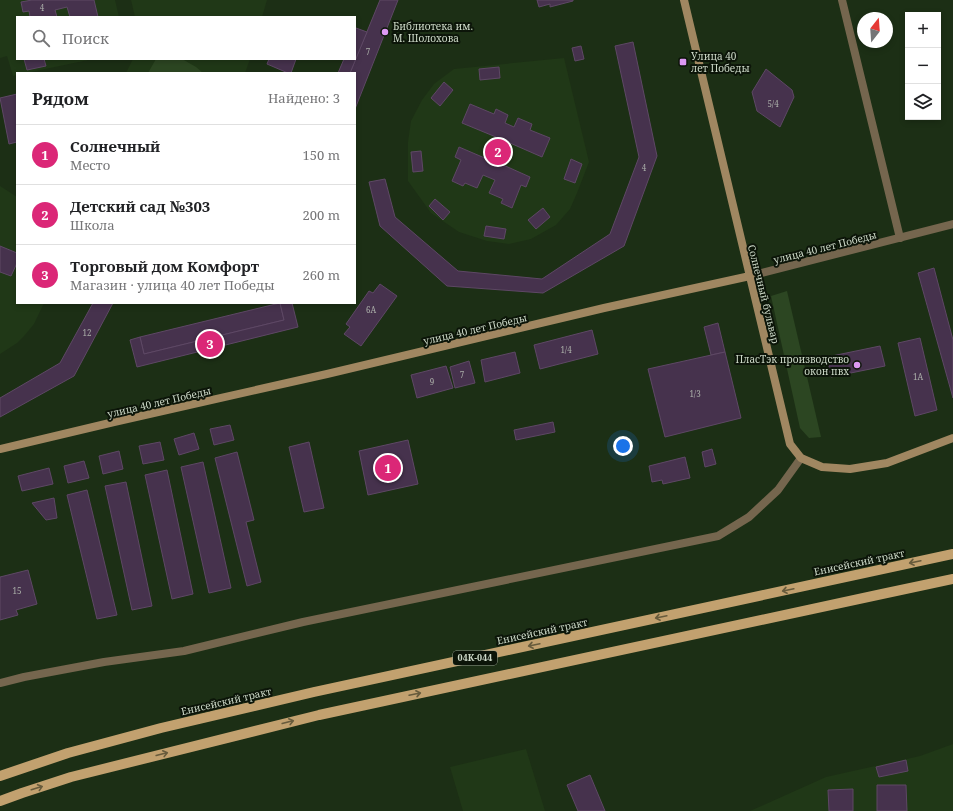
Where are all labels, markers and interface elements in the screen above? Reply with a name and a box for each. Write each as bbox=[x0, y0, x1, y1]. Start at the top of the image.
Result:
house number: 4 bbox=[40, 2, 45, 13]
north arrow bbox=[857, 12, 893, 48]
map controls bbox=[905, 12, 941, 120]
button: + bbox=[905, 12, 941, 48]
search box bbox=[16, 16, 356, 60]
place label: Библиотека им. М. Шолохова bbox=[393, 19, 473, 45]
icon: search bbox=[30, 27, 52, 49]
marker: Библиотека им. М. Шолохова bbox=[380, 27, 390, 37]
text: Поиск bbox=[62, 28, 109, 48]
house number: 7 bbox=[366, 46, 371, 57]
button: − bbox=[905, 48, 941, 84]
place label: Улица 40 лет Победы bbox=[691, 49, 750, 75]
marker: Улица 40 лет Победы bbox=[678, 57, 688, 67]
button: layers bbox=[905, 84, 941, 120]
text: Рядом bbox=[32, 87, 89, 110]
text: Найдено: 3 bbox=[268, 89, 340, 107]
house number: 5/4 bbox=[767, 98, 779, 109]
text: Солнечный bbox=[70, 136, 160, 156]
pin: 2 bbox=[485, 137, 511, 167]
text: 1 bbox=[41, 146, 49, 164]
text: 150 m bbox=[303, 146, 340, 164]
text: Место bbox=[70, 156, 110, 174]
house number: 4 bbox=[642, 162, 647, 173]
text: Детский сад №303 bbox=[70, 196, 210, 216]
text: 2 bbox=[41, 206, 49, 224]
text: 200 m bbox=[303, 206, 340, 224]
text: Школа bbox=[70, 216, 115, 234]
street label: улица 40 лет Победы bbox=[772, 227, 878, 267]
street label: Солнечный бульвар bbox=[745, 243, 783, 345]
text: Торговый дом Комфорт bbox=[70, 256, 259, 276]
text: 3 bbox=[41, 266, 49, 284]
text: 260 m bbox=[303, 266, 340, 284]
text: Магазин · улица 40 лет Победы bbox=[70, 276, 275, 294]
house number: 6А bbox=[366, 304, 376, 315]
street label: улица 40 лет Победы bbox=[422, 310, 528, 348]
house number: 12 bbox=[83, 327, 91, 338]
pin: 3 bbox=[197, 329, 223, 359]
house number: 1/4 bbox=[560, 344, 572, 355]
place label: ПласТэк производство окон пвх bbox=[735, 352, 849, 378]
marker: ПласТэк производство окон пвх bbox=[852, 360, 862, 370]
house number: 7 bbox=[460, 369, 465, 380]
house number: 1А bbox=[913, 371, 923, 382]
house number: 9 bbox=[430, 376, 434, 387]
street label: улица 40 лет Победы bbox=[106, 383, 212, 421]
house number: 1/3 bbox=[689, 388, 701, 399]
your location bbox=[613, 436, 633, 456]
pin: 1 bbox=[375, 453, 401, 483]
street label: Енисейский тракт bbox=[812, 545, 906, 578]
one-way arrow bbox=[909, 559, 922, 567]
house number: 15 bbox=[13, 585, 21, 596]
one-way arrow bbox=[782, 586, 795, 594]
street label: Енисейский тракт bbox=[495, 614, 589, 647]
one-way arrow bbox=[655, 614, 668, 622]
one-way arrow bbox=[528, 641, 541, 649]
road number: 04К-044 bbox=[453, 651, 497, 665]
street label: Енисейский тракт bbox=[179, 684, 273, 718]
one-way arrow bbox=[408, 689, 421, 697]
one-way arrow bbox=[282, 718, 295, 726]
one-way arrow bbox=[155, 749, 168, 757]
one-way arrow bbox=[30, 784, 43, 791]

